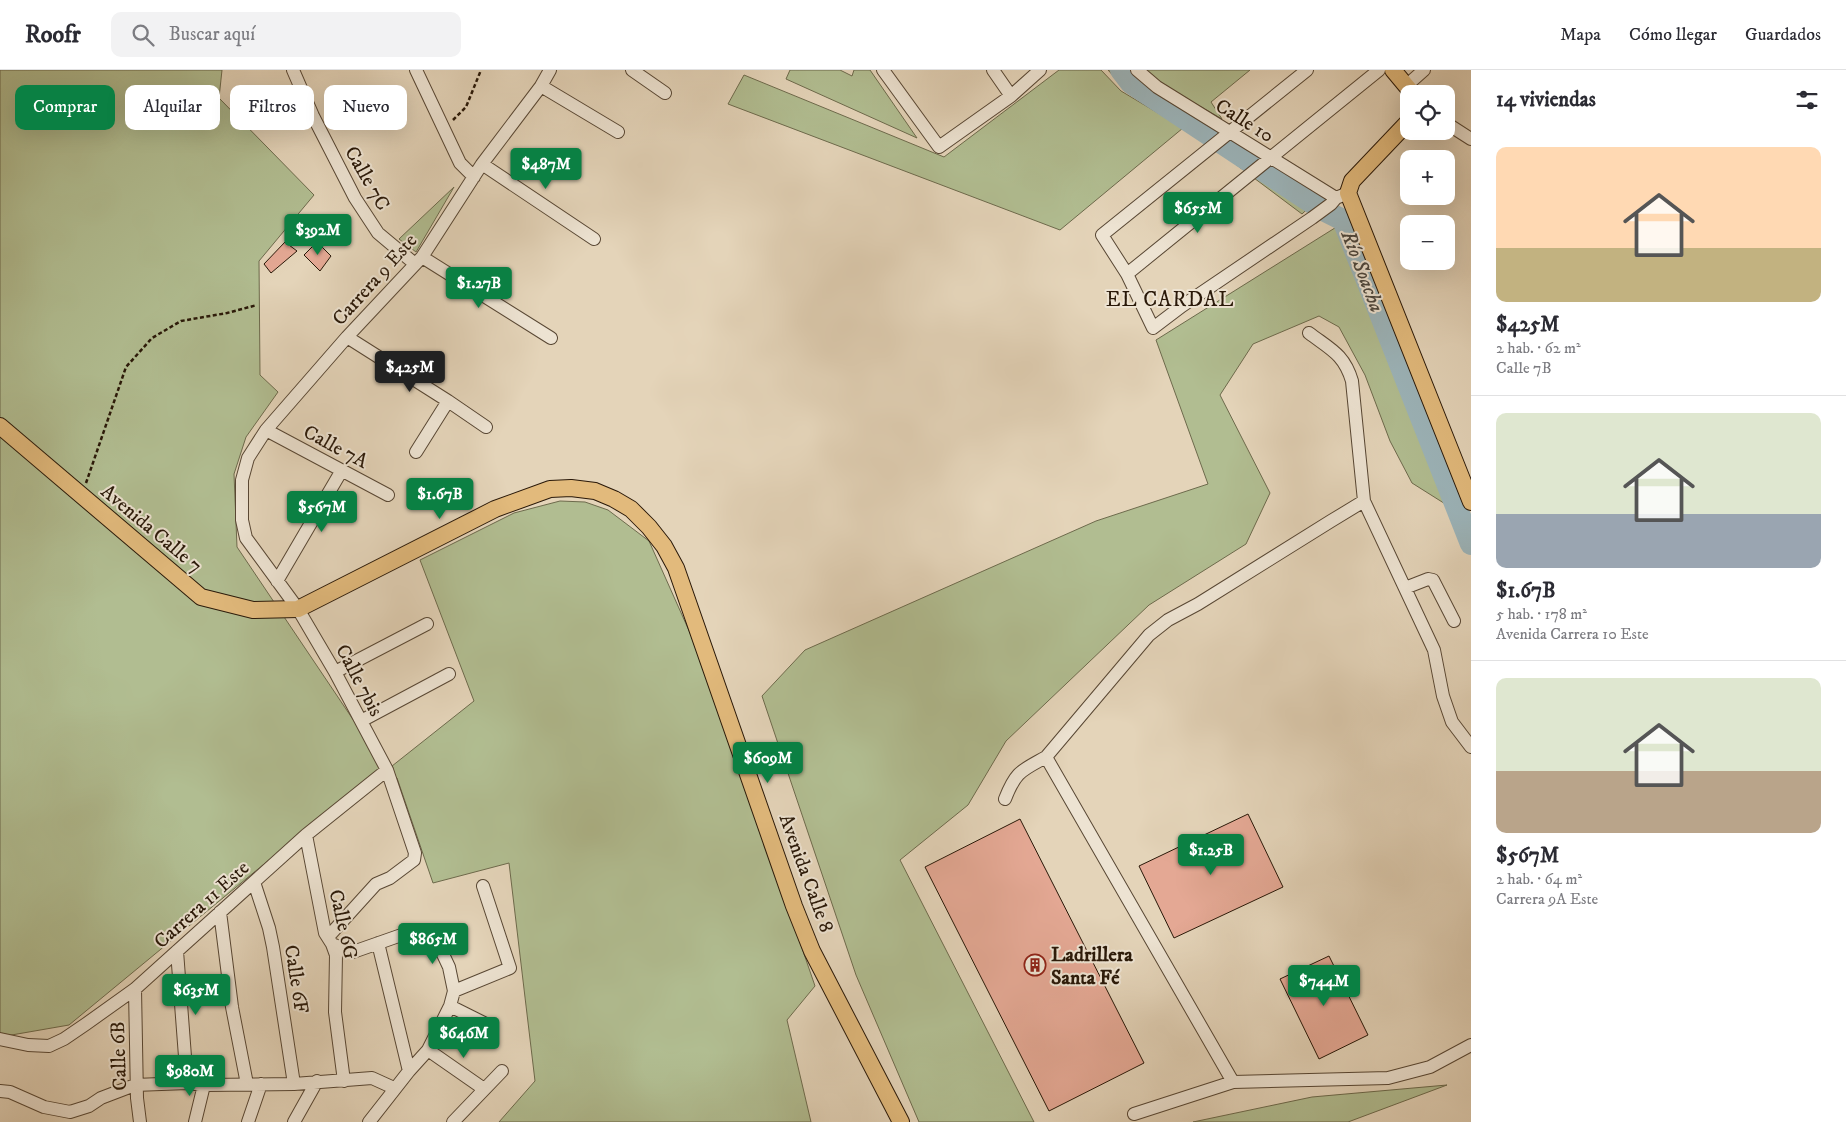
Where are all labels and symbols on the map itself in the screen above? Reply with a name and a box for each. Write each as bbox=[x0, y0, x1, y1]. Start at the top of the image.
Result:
street label: Calle 10 bbox=[1210, 94, 1278, 149]
street label: Calle 7C bbox=[338, 142, 395, 215]
pin: $487M bbox=[511, 148, 581, 190]
pin: $655M bbox=[1163, 191, 1233, 234]
pin: $392M bbox=[283, 214, 353, 256]
water label: Río Soacha bbox=[1334, 226, 1390, 316]
street label: Carrera 9 Este bbox=[327, 229, 423, 331]
pin: $1.27B bbox=[438, 266, 520, 309]
district label: EL CARDAL bbox=[1106, 287, 1234, 313]
pin: $425M bbox=[375, 350, 445, 393]
street label: Calle 7A bbox=[299, 420, 372, 475]
pin: $1.67B bbox=[399, 478, 481, 520]
street label: Avenida Calle 7 bbox=[95, 480, 207, 579]
pin: $567M bbox=[287, 490, 357, 533]
street label: Calle 7bis bbox=[329, 640, 388, 721]
pin: $609M bbox=[733, 742, 803, 784]
street label: Avenida Calle 8 bbox=[773, 811, 839, 936]
pin: $1.25B bbox=[1170, 834, 1252, 876]
street label: Carrera 11 Este bbox=[149, 856, 255, 954]
street label: Calle 6G bbox=[322, 887, 363, 962]
pin: $865M bbox=[398, 922, 468, 965]
street label: Calle 6F bbox=[278, 943, 313, 1015]
place label: Ladrillera Santa Fé bbox=[1051, 943, 1133, 991]
building icon: Ladrillera Santa Fé bbox=[1023, 953, 1047, 977]
pin: $744M bbox=[1289, 964, 1359, 1007]
pin: $635M bbox=[161, 974, 231, 1016]
pin: $646M bbox=[429, 1016, 499, 1059]
street label: Calle 6B bbox=[106, 1021, 133, 1091]
pin: $980M bbox=[155, 1054, 225, 1097]

